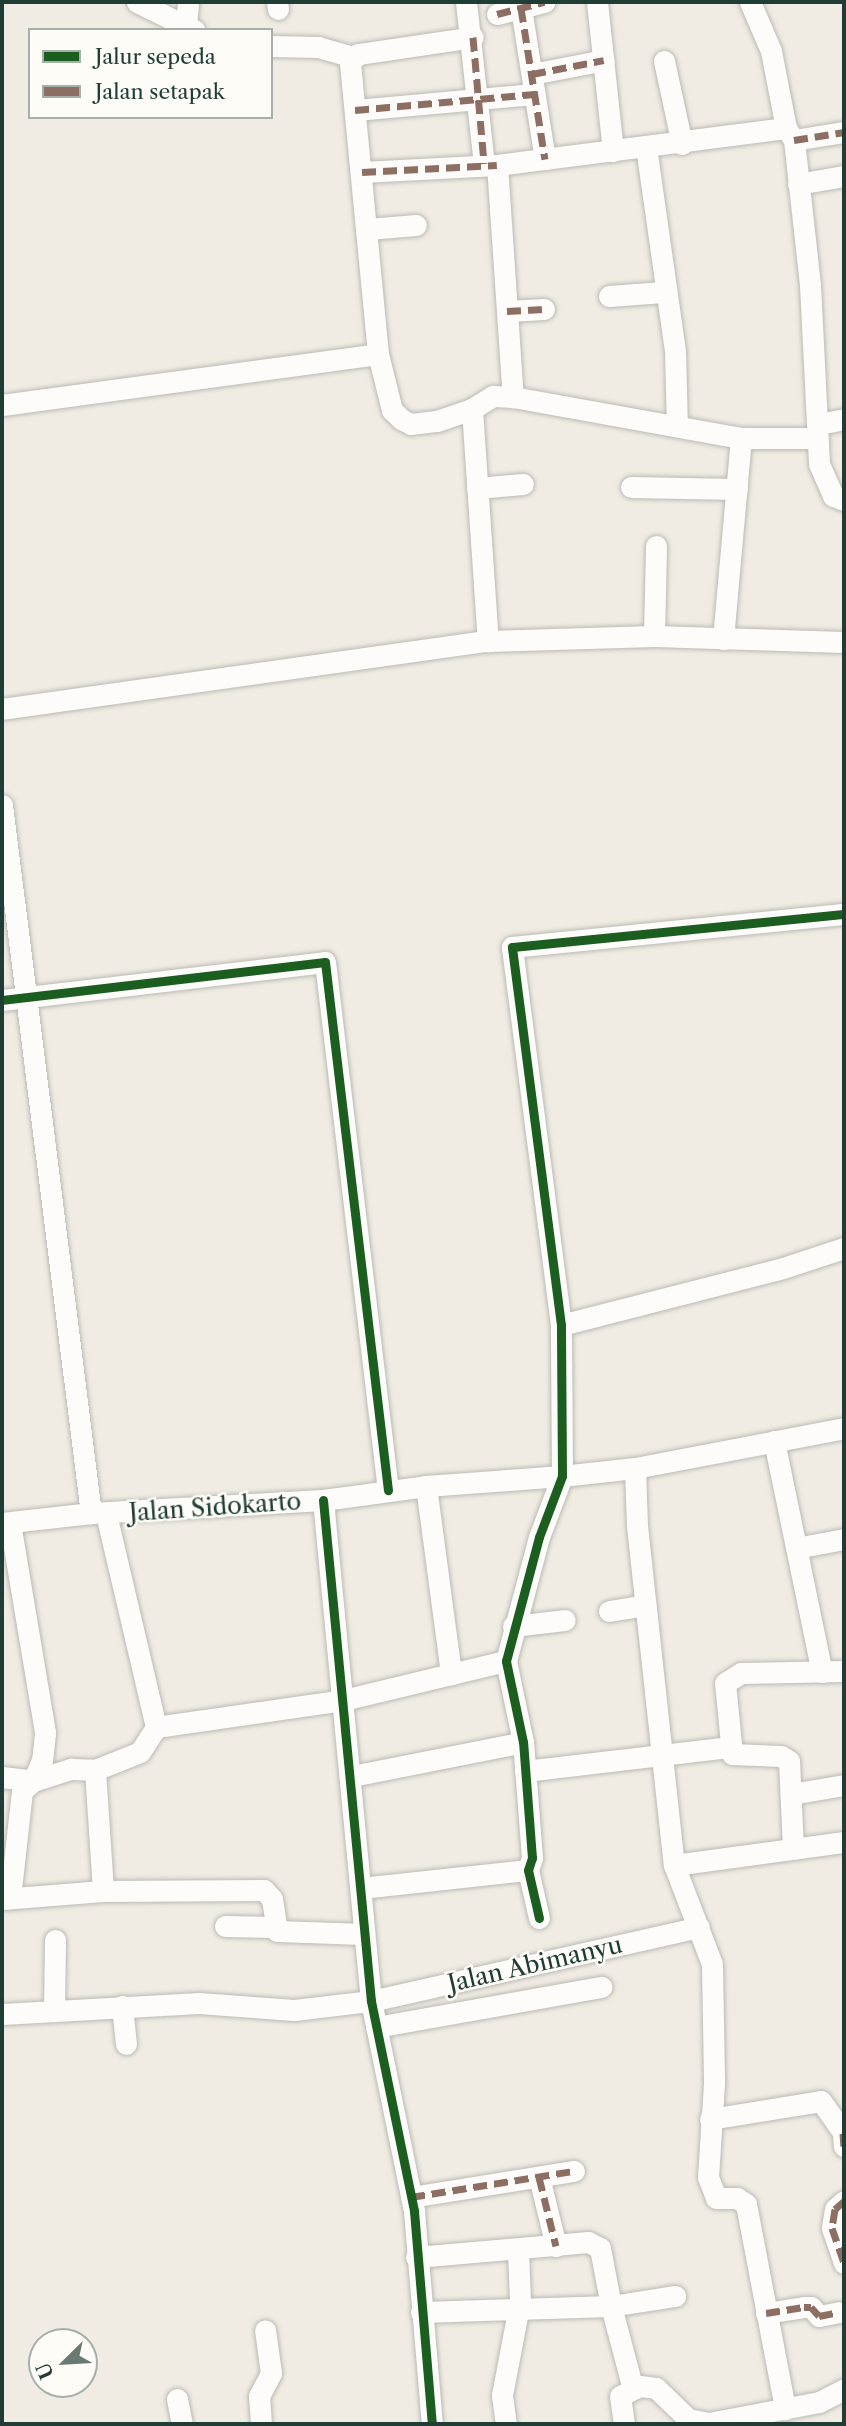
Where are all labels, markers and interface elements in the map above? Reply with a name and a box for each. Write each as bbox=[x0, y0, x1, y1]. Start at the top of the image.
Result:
legend bbox=[28, 28, 273, 119]
text: Jalur sepeda bbox=[95, 44, 216, 69]
text: Jalan setapak bbox=[95, 79, 225, 104]
street label: Jalan Sidokarto bbox=[128, 1487, 302, 1527]
street label: Jalan Abimanyu bbox=[444, 1930, 626, 1998]
north arrow bbox=[28, 2328, 98, 2398]
text: U bbox=[32, 2359, 59, 2383]

